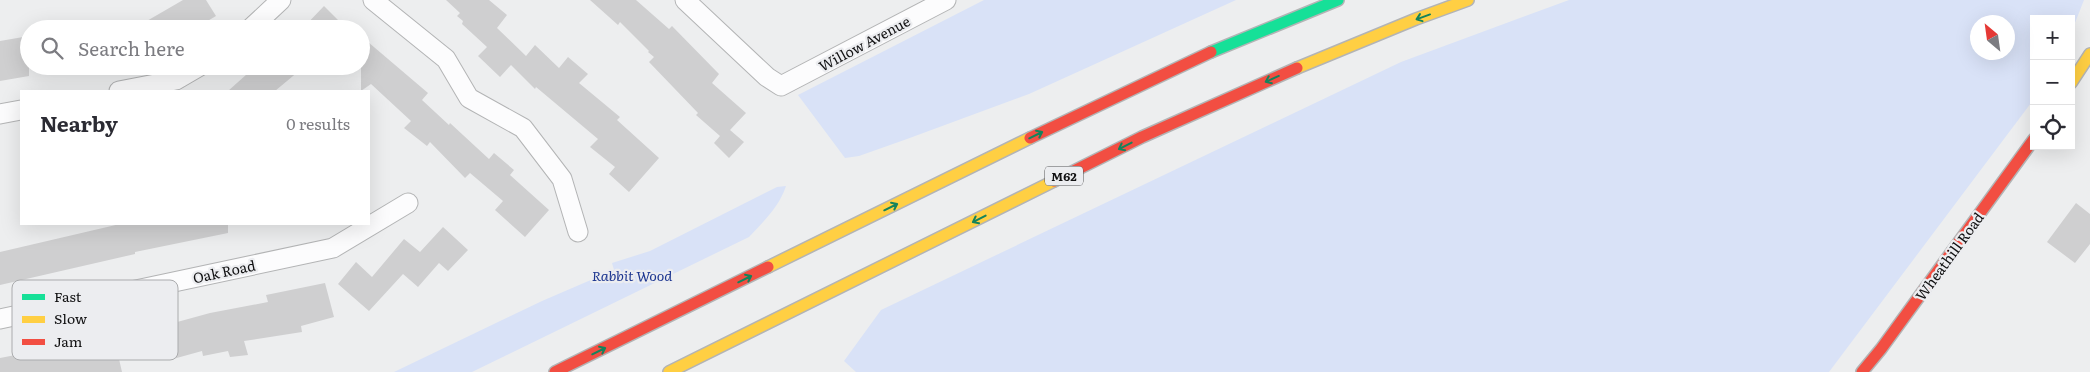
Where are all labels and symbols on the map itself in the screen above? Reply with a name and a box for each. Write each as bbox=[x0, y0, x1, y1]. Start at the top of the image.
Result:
street label: Willow Avenue bbox=[815, 10, 913, 76]
one-way arrow bbox=[1415, 13, 1431, 22]
north arrow bbox=[1970, 15, 2015, 60]
one-way arrow bbox=[1265, 74, 1280, 84]
one-way arrow bbox=[1028, 130, 1043, 139]
one-way arrow bbox=[1117, 141, 1132, 151]
road number: M62 bbox=[1045, 167, 1083, 186]
one-way arrow bbox=[883, 202, 898, 212]
street label: Wheathill Road bbox=[1910, 207, 1988, 304]
one-way arrow bbox=[972, 215, 987, 224]
street label: Oak Road bbox=[191, 255, 258, 287]
park label: Rabbit Wood bbox=[592, 265, 672, 285]
one-way arrow bbox=[737, 274, 752, 283]
legend bbox=[12, 280, 178, 360]
text: Fast bbox=[54, 286, 82, 306]
text: Slow bbox=[54, 308, 87, 328]
text: Jam bbox=[54, 331, 83, 351]
one-way arrow bbox=[591, 346, 606, 355]

